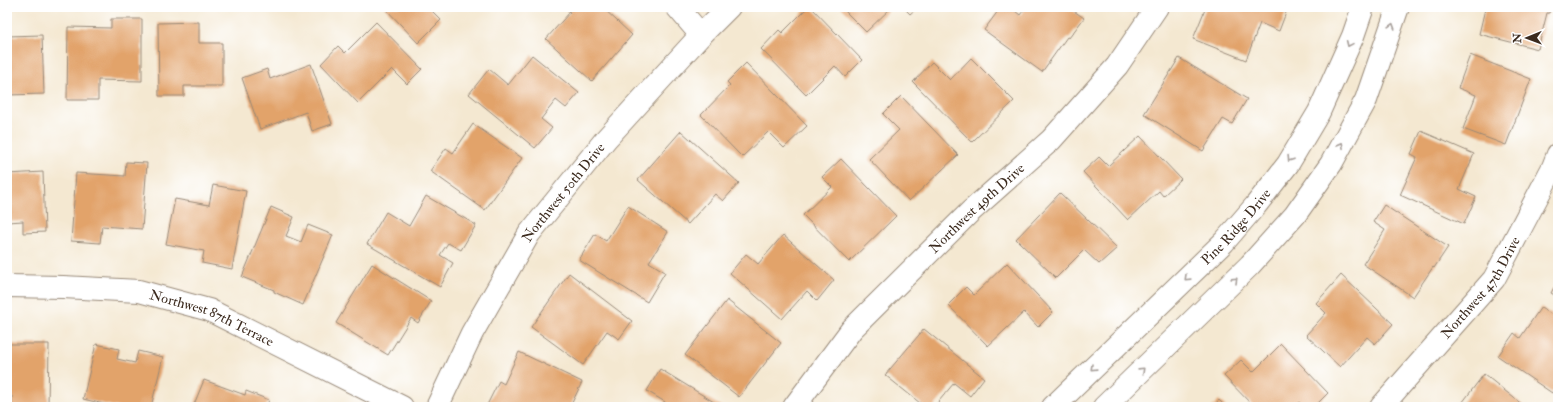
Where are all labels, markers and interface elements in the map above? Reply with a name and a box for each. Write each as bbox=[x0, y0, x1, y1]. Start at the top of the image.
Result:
north arrow bbox=[1507, 18, 1547, 58]
one-way arrow bbox=[1387, 23, 1396, 30]
text: N bbox=[1511, 32, 1524, 44]
one-way arrow bbox=[1346, 39, 1354, 47]
street label: Northwest 50th Drive bbox=[518, 139, 608, 245]
one-way arrow bbox=[1337, 142, 1344, 149]
one-way arrow bbox=[1288, 155, 1295, 162]
street label: Northwest 49th Drive bbox=[925, 159, 1028, 256]
street label: Pine Ridge Drive bbox=[1197, 185, 1274, 268]
street label: Northwest 47th Drive bbox=[1437, 233, 1523, 342]
one-way arrow bbox=[1184, 273, 1192, 281]
one-way arrow bbox=[1230, 277, 1238, 284]
street label: Northwest 87th Terrace bbox=[148, 286, 277, 350]
one-way arrow bbox=[1090, 363, 1098, 371]
one-way arrow bbox=[1137, 367, 1145, 375]

